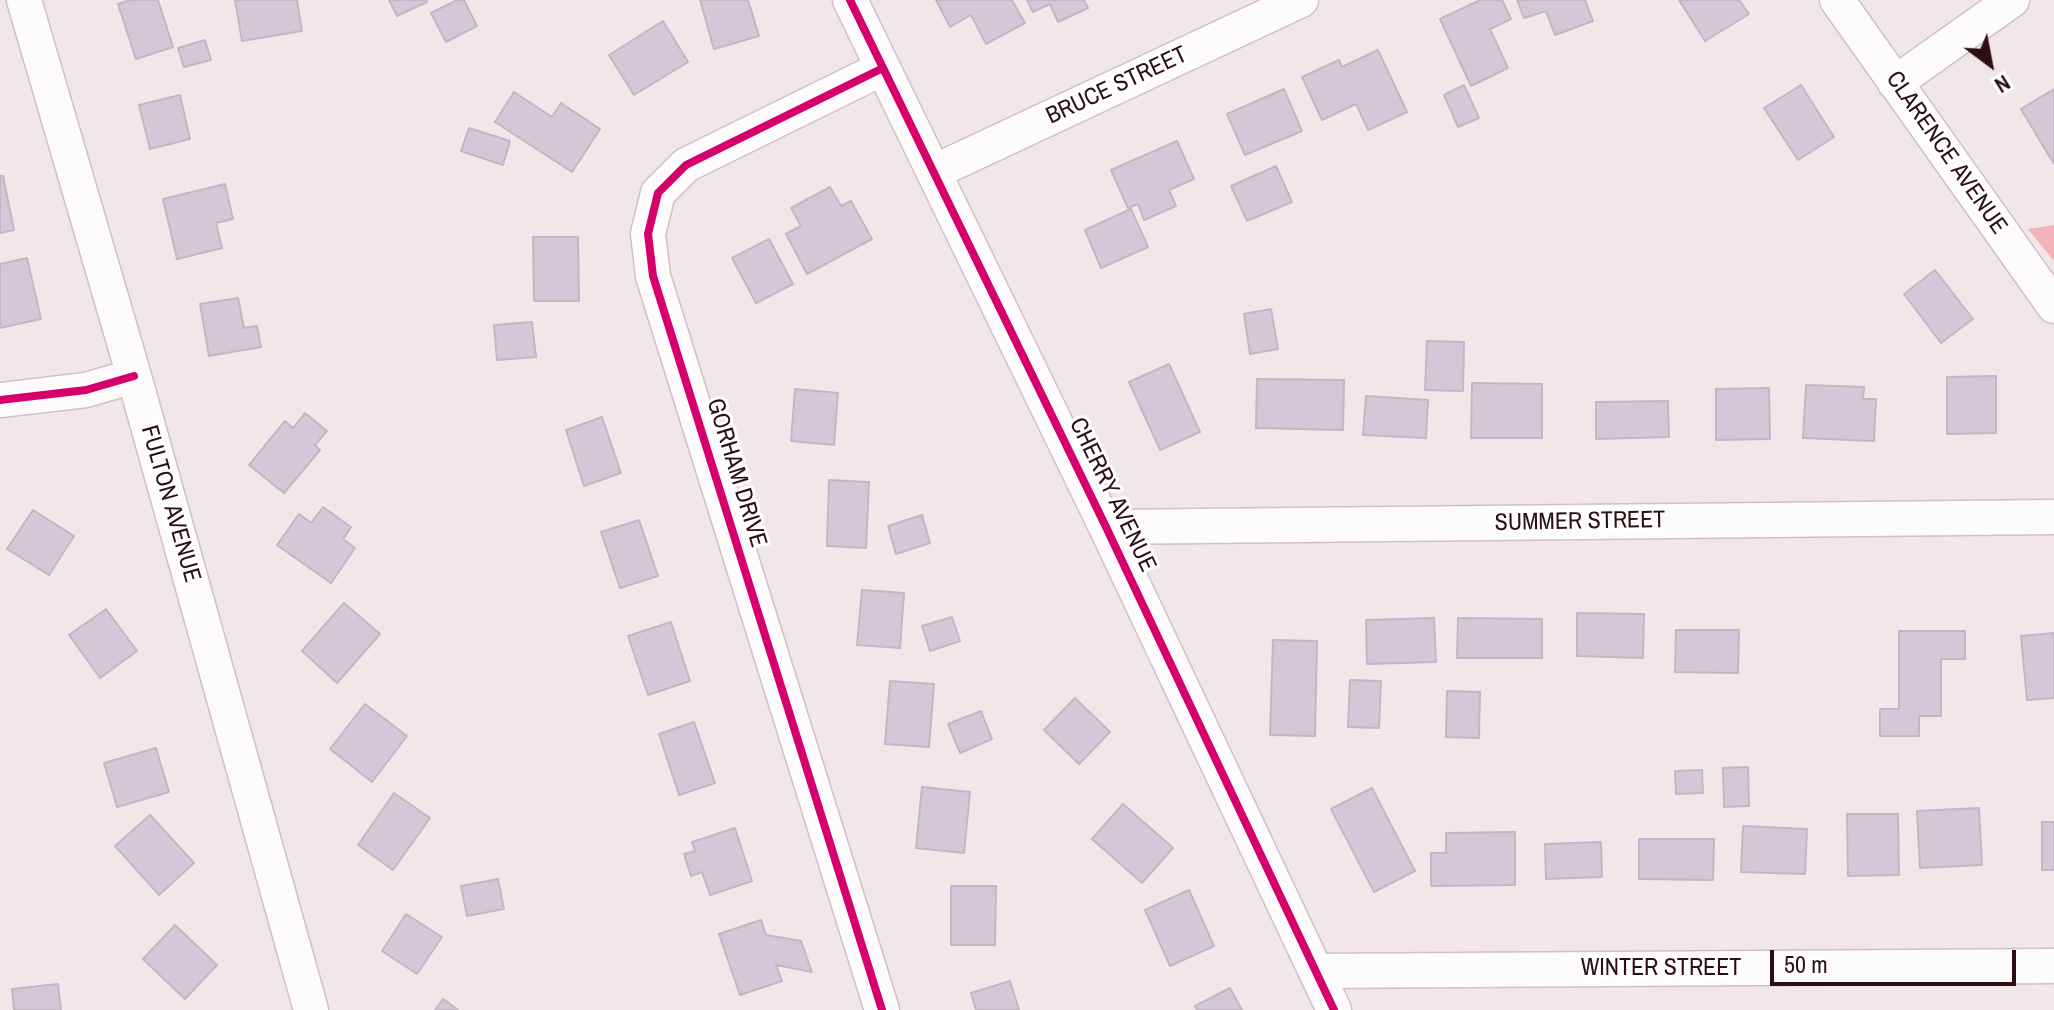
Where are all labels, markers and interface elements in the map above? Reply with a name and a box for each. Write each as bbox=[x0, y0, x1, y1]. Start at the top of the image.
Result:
north arrow bbox=[1950, 24, 2030, 104]
street label: BRUCE STREET bbox=[1042, 41, 1192, 131]
street label: CLARENCE AVENUE bbox=[1879, 66, 2013, 240]
street label: GORHAM DRIVE bbox=[700, 395, 772, 551]
street label: CHERRY AVENUE bbox=[1062, 413, 1162, 577]
street label: FULTON AVENUE bbox=[134, 422, 206, 586]
street label: SUMMER STREET bbox=[1494, 506, 1666, 538]
scale bar bbox=[1774, 934, 2020, 984]
text: 50 m bbox=[1784, 948, 1828, 980]
street label: WINTER STREET bbox=[1581, 955, 1741, 983]

